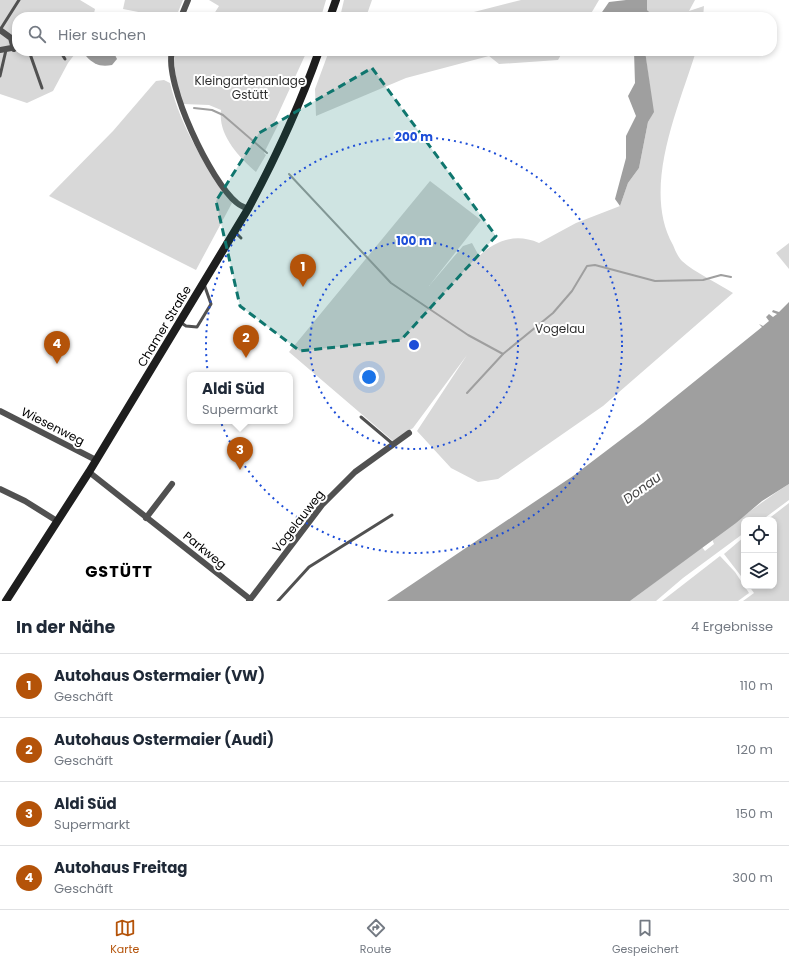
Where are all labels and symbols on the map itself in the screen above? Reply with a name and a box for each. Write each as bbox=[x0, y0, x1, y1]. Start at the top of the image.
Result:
park label: Kleingartenanlage Gstütt bbox=[195, 72, 305, 103]
text: 200 m bbox=[395, 128, 433, 145]
text: 100 m bbox=[396, 232, 432, 249]
pin: 1 bbox=[290, 254, 316, 287]
street label: Chamer Straße bbox=[133, 282, 195, 370]
park label: Vogelau bbox=[535, 320, 585, 337]
pin: 2 bbox=[233, 325, 259, 358]
pin: 4 bbox=[44, 331, 70, 364]
centre of rings bbox=[407, 338, 421, 352]
your location bbox=[359, 367, 379, 387]
street label: Wiesenweg bbox=[18, 403, 88, 449]
pin: 3 bbox=[227, 437, 253, 470]
water label: Donau bbox=[619, 468, 665, 508]
street label: Vogelauweg bbox=[268, 486, 328, 556]
street label: Parkweg bbox=[180, 527, 230, 573]
district label: GSTÜTT bbox=[85, 560, 153, 583]

